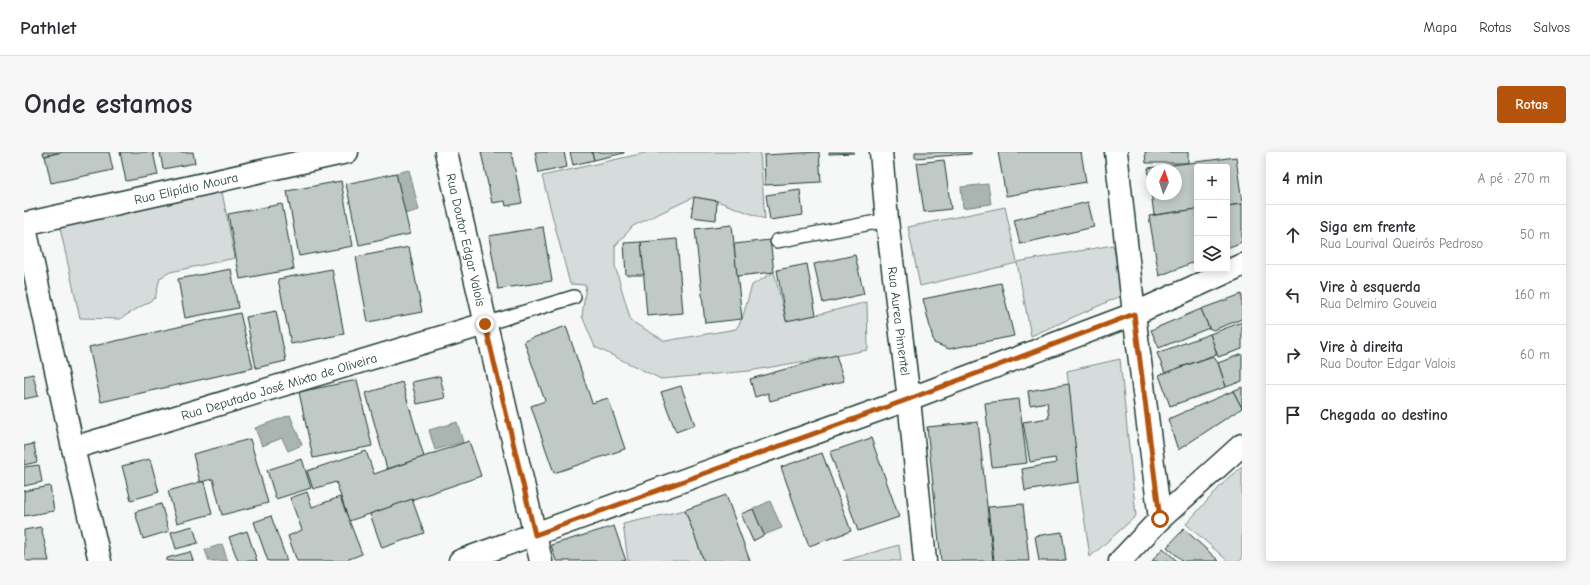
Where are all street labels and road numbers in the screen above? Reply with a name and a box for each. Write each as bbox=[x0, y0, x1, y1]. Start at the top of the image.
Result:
street label: Rua Elipídio Moura bbox=[133, 169, 239, 207]
street label: Rua Doutor Edgar Valois bbox=[444, 172, 489, 308]
street label: Rua Aurea Pimentel bbox=[885, 266, 914, 376]
street label: Rua Deputado José Mixto de Oliveira bbox=[179, 349, 379, 423]

